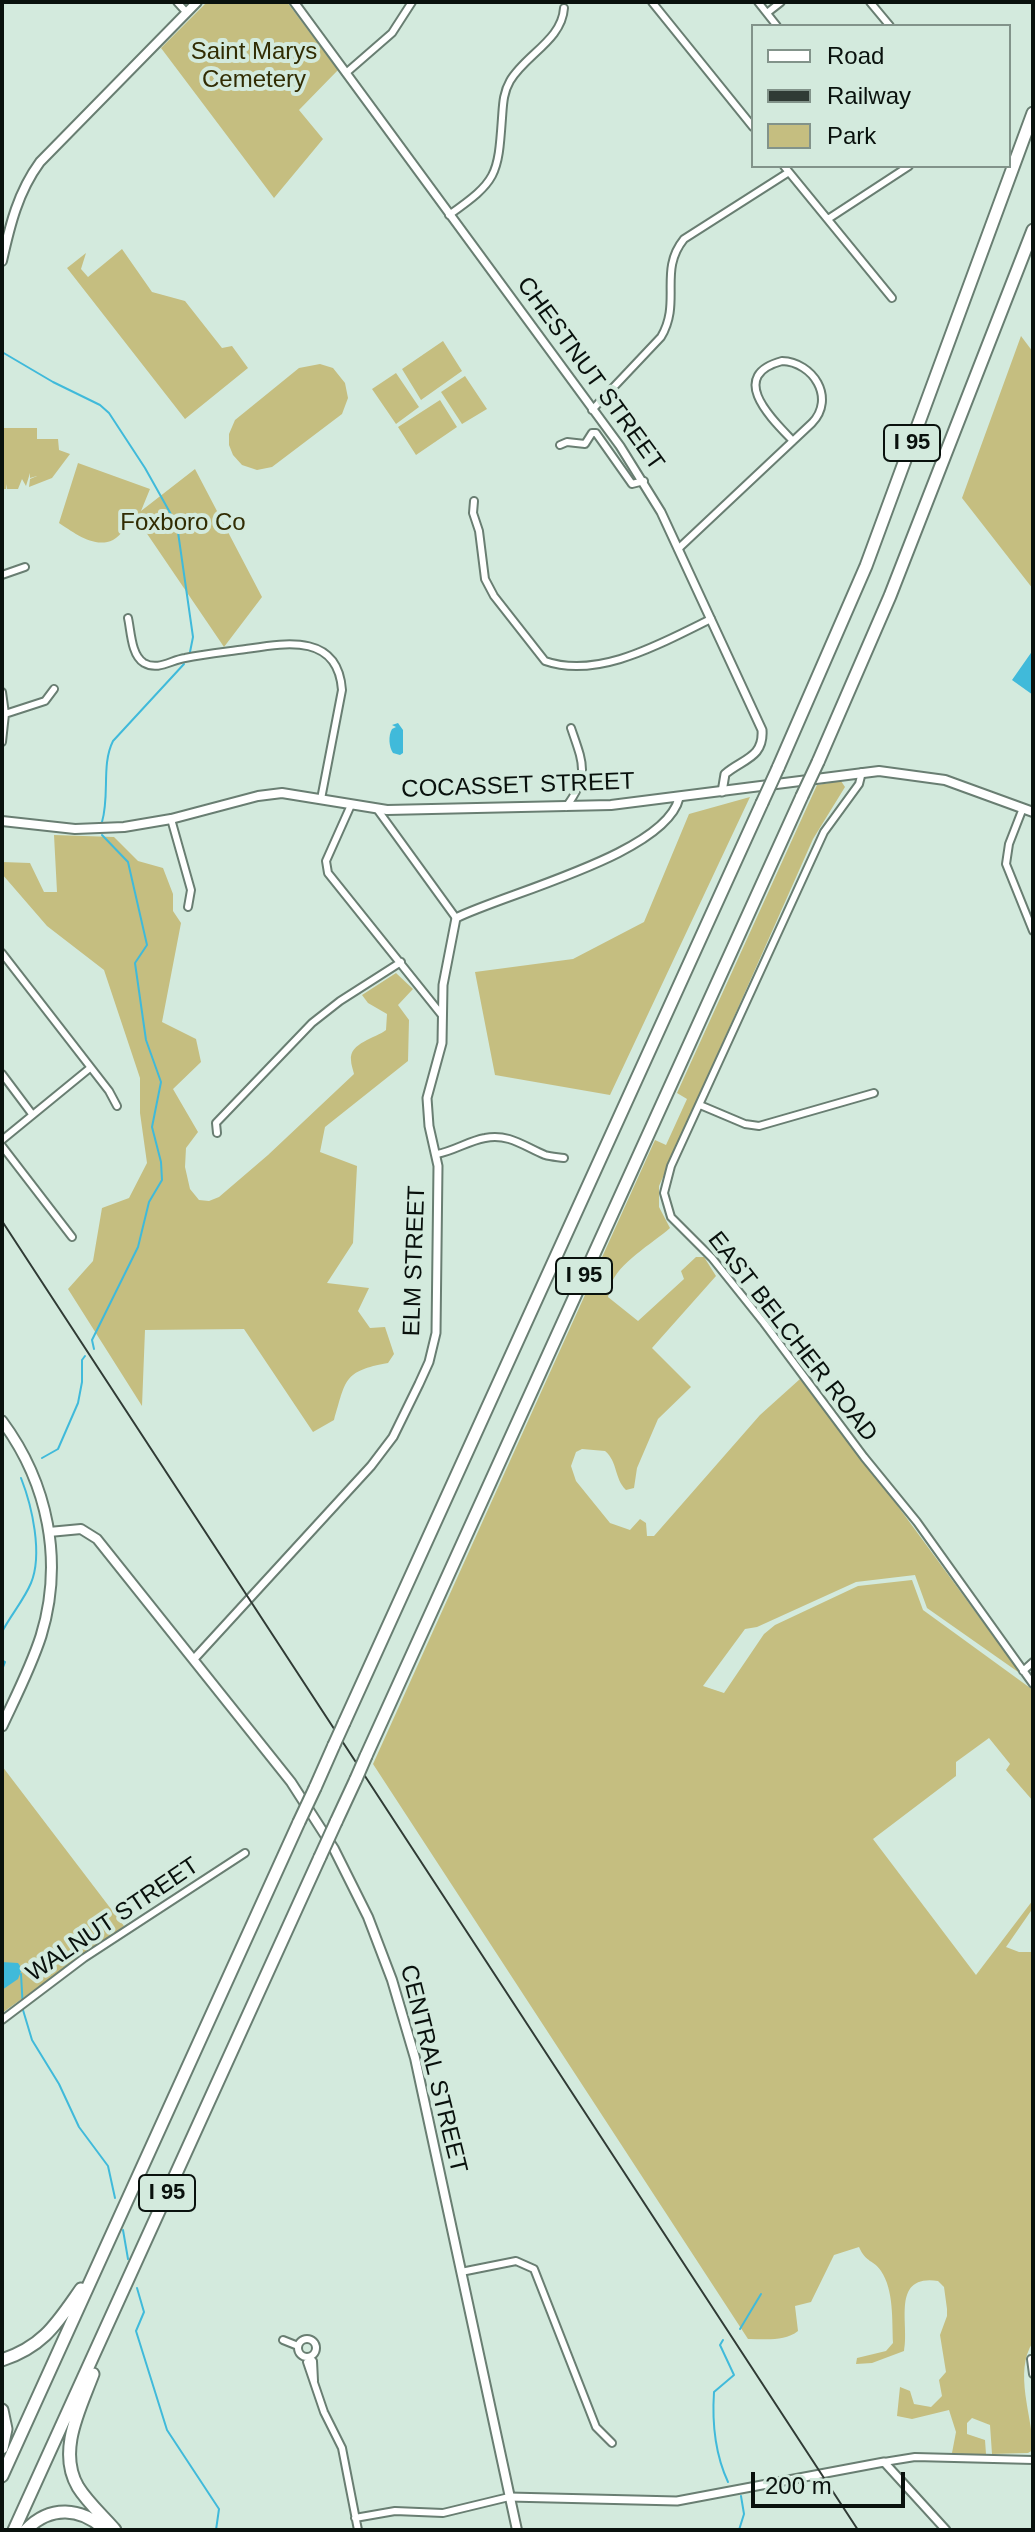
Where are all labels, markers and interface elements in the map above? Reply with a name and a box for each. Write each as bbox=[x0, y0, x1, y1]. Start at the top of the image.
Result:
legend bbox=[751, 24, 1011, 168]
park label: Saint Marys Cemetery bbox=[191, 38, 317, 94]
text: Road bbox=[827, 42, 884, 69]
text: Railway bbox=[827, 82, 911, 109]
text: Park bbox=[827, 122, 876, 149]
street label: CHESTNUT STREET bbox=[510, 272, 670, 476]
road number: I 95 bbox=[884, 425, 940, 461]
park label: Foxboro Co bbox=[120, 509, 246, 537]
street label: COCASSET STREET bbox=[401, 768, 635, 804]
street label: ELM STREET bbox=[398, 1185, 432, 1337]
street label: EAST BELCHER ROAD bbox=[701, 1226, 883, 1448]
road number: I 95 bbox=[556, 1258, 612, 1294]
street label: WALNUT STREET bbox=[21, 1852, 205, 1988]
street label: CENTRAL STREET bbox=[393, 1962, 473, 2176]
road number: I 95 bbox=[139, 2175, 195, 2211]
scale bar bbox=[755, 2456, 909, 2506]
text: 200 m bbox=[765, 2472, 832, 2499]

